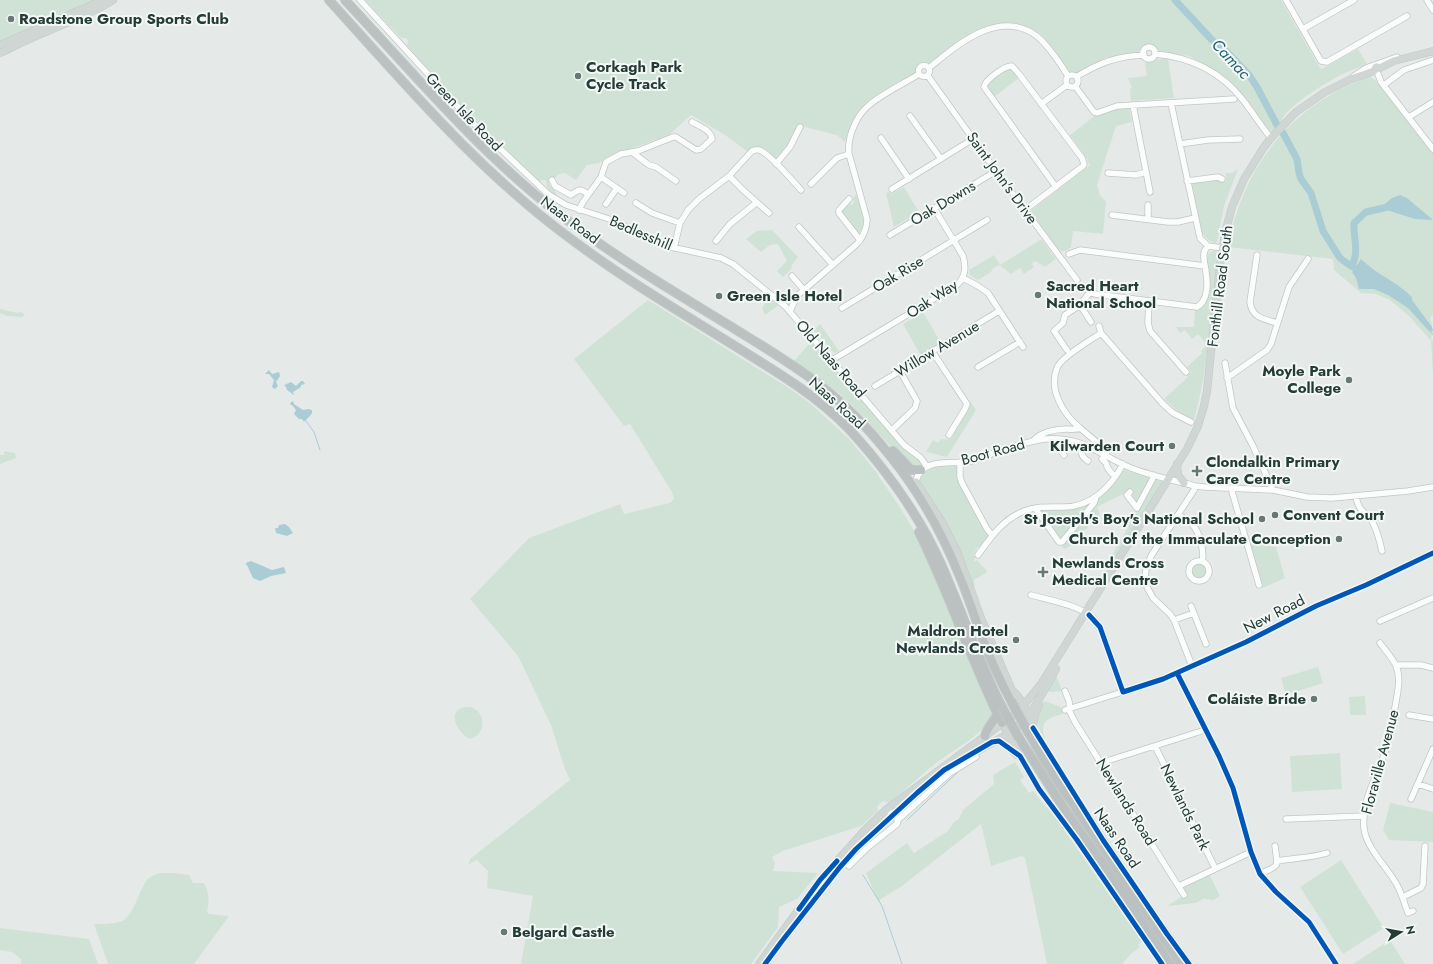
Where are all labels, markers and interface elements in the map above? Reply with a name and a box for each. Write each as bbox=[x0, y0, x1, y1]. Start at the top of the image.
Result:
place label: Roadstone Group Sports Club bbox=[19, 8, 229, 30]
marker: Roadstone Group Sports Club bbox=[6, 14, 16, 24]
water label: Camac bbox=[1206, 34, 1256, 85]
place label: Corkagh Park Cycle Track bbox=[586, 56, 683, 95]
street label: Green Isle Road bbox=[421, 68, 507, 156]
marker: Corkagh Park Cycle Track bbox=[573, 71, 583, 81]
street label: Saint John's Drive bbox=[961, 127, 1043, 229]
street label: Oak Downs bbox=[906, 175, 980, 231]
street label: Naas Road bbox=[536, 190, 604, 250]
street label: Bedlesshill bbox=[606, 210, 676, 256]
street label: Fonthill Road South bbox=[1202, 224, 1238, 348]
street label: Oak Rise bbox=[868, 250, 928, 298]
street label: Oak Way bbox=[902, 274, 962, 324]
place label: Sacred Heart National School bbox=[1046, 275, 1156, 314]
place label: Green Isle Hotel bbox=[727, 285, 842, 307]
marker: Sacred Heart National School bbox=[1033, 290, 1043, 300]
marker: Green Isle Hotel bbox=[714, 291, 724, 301]
street label: Willow Avenue bbox=[891, 315, 984, 383]
street label: Old Naas Road bbox=[792, 316, 870, 402]
place label: Moyle Park College bbox=[1262, 360, 1341, 399]
street label: Naas Road bbox=[805, 373, 869, 433]
marker: Moyle Park College bbox=[1344, 375, 1354, 385]
street label: Boot Road bbox=[959, 433, 1027, 471]
place label: Kilwarden Court bbox=[1050, 435, 1164, 457]
marker: Kilwarden Court bbox=[1167, 441, 1177, 451]
place label: Clondalkin Primary Care Centre bbox=[1206, 451, 1340, 490]
marker: Clondalkin Primary Care Centre bbox=[1191, 465, 1203, 477]
place label: Convent Court bbox=[1283, 504, 1384, 526]
place label: St Joseph's Boy's National School bbox=[1023, 508, 1254, 530]
marker: Convent Court bbox=[1270, 510, 1280, 520]
marker: St Joseph's Boy's National School bbox=[1257, 514, 1267, 524]
place label: Church of the Immaculate Conception bbox=[1069, 528, 1331, 550]
marker: Church of the Immaculate Conception bbox=[1334, 534, 1344, 544]
place label: Newlands Cross Medical Centre bbox=[1052, 552, 1164, 591]
marker: Newlands Cross Medical Centre bbox=[1037, 566, 1049, 578]
street label: New Road bbox=[1240, 589, 1308, 639]
place label: Maldron Hotel Newlands Cross bbox=[896, 620, 1008, 659]
marker: Maldron Hotel Newlands Cross bbox=[1011, 635, 1021, 645]
place label: Coláiste Bríde bbox=[1207, 688, 1306, 710]
marker: Coláiste Bríde bbox=[1309, 694, 1319, 704]
street label: Floraville Avenue bbox=[1355, 707, 1405, 817]
street label: Newlands Road bbox=[1090, 754, 1162, 850]
street label: Newlands Park bbox=[1155, 760, 1216, 854]
street label: Naas Road bbox=[1089, 803, 1145, 873]
north arrow bbox=[1381, 912, 1421, 952]
place label: Belgard Castle bbox=[512, 921, 615, 943]
text: N bbox=[1402, 924, 1420, 936]
marker: Belgard Castle bbox=[499, 927, 509, 937]

